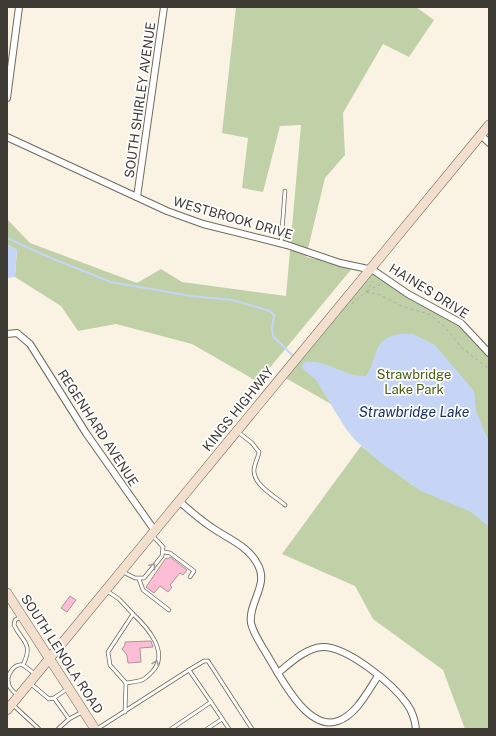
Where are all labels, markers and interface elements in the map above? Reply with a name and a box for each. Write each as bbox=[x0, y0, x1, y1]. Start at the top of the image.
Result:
street label: SOUTH SHIRLEY AVENUE bbox=[122, 21, 158, 179]
street label: WESTBROOK DRIVE bbox=[172, 194, 294, 242]
street label: HAINES DRIVE bbox=[386, 261, 472, 321]
street label: KINGS HIGHWAY bbox=[199, 364, 277, 454]
street label: REGENHARD AVENUE bbox=[55, 367, 141, 489]
park label: Strawbridge Lake Park bbox=[377, 367, 451, 397]
water label: Strawbridge Lake bbox=[359, 404, 470, 420]
one-way arrow bbox=[149, 564, 156, 571]
street label: SOUTH LENOLA ROAD bbox=[18, 592, 106, 716]
one-way arrow bbox=[152, 660, 160, 667]

